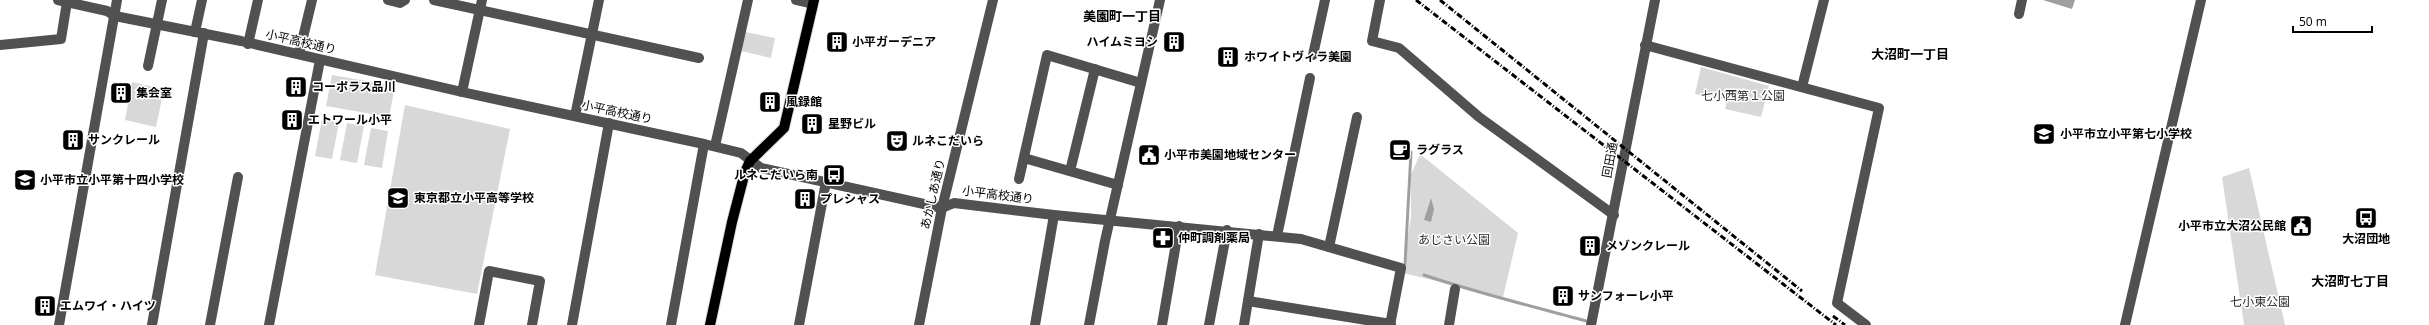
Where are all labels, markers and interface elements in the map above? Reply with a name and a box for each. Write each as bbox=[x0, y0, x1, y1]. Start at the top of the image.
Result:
district label: 美園町一丁目 bbox=[1083, 7, 1161, 25]
scale bar bbox=[2293, 8, 2372, 34]
text: 50 m bbox=[2299, 13, 2327, 30]
street label: 小平高校通り bbox=[264, 25, 338, 58]
building icon: 小平ガーデニア bbox=[824, 29, 850, 55]
building icon: ハイムミヨシ bbox=[1161, 29, 1187, 55]
place label: 小平ガーデニア bbox=[852, 33, 936, 50]
place label: ハイムミヨシ bbox=[1086, 33, 1158, 50]
building icon: ホワイトヴィラ美園 bbox=[1215, 44, 1241, 70]
district label: 大沼町一丁目 bbox=[1871, 45, 1949, 63]
place label: ホワイトヴィラ美園 bbox=[1244, 48, 1352, 65]
building icon: コーポラス品川 bbox=[283, 74, 309, 100]
place label: コーポラス品川 bbox=[312, 78, 396, 95]
building icon: 集会室 bbox=[108, 80, 134, 106]
place label: 集会室 bbox=[136, 84, 172, 101]
park label: 七小西第１公園 bbox=[1701, 87, 1785, 104]
building icon: 風録館 bbox=[757, 89, 783, 115]
place label: 風録館 bbox=[786, 93, 822, 110]
street label: 小平高校通り bbox=[580, 96, 654, 127]
building icon: エトワール小平 bbox=[279, 107, 305, 133]
place label: エトワール小平 bbox=[308, 111, 392, 128]
building icon: 星野ビル bbox=[799, 111, 825, 137]
place label: 星野ビル bbox=[828, 115, 876, 132]
school or university icon: 小平市立小平第七小学校 bbox=[2031, 121, 2057, 147]
place label: 小平市立小平第七小学校 bbox=[2060, 125, 2192, 142]
building icon: サンクレール bbox=[60, 127, 86, 153]
theatre icon: ルネこだいら bbox=[884, 128, 910, 154]
place label: サンクレール bbox=[88, 131, 160, 148]
place label: ルネこだいら bbox=[912, 132, 984, 149]
cafe icon: ラグラス bbox=[1387, 137, 1413, 163]
place label: ラグラス bbox=[1416, 141, 1464, 158]
street label: 回田通 bbox=[1598, 141, 1621, 179]
public building icon: 小平市美園地域センター bbox=[1136, 142, 1162, 168]
place label: 小平市美園地域センター bbox=[1164, 146, 1296, 163]
street label: あかしあ通り bbox=[916, 157, 949, 231]
bus stop icon: ルネこだいら南 bbox=[821, 162, 847, 188]
place label: ルネこだいら南 bbox=[734, 166, 818, 183]
school or university icon: 小平市立小平第十四小学校 bbox=[12, 167, 38, 193]
place label: 小平市立小平第十四小学校 bbox=[40, 171, 184, 188]
street label: 小平高校通り bbox=[961, 182, 1035, 207]
school or university icon: 東京都立小平高等学校 bbox=[385, 185, 411, 211]
building icon: プレシャス bbox=[792, 186, 818, 212]
place label: 東京都立小平高等学校 bbox=[414, 189, 534, 206]
place label: プレシャス bbox=[820, 190, 880, 207]
bus stop icon: 大沼団地 bbox=[2353, 205, 2379, 231]
public building icon: 小平市立大沼公民館 bbox=[2288, 213, 2314, 239]
place label: 小平市立大沼公民館 bbox=[2178, 217, 2286, 234]
pharmacy icon: 仲町調剤薬局 bbox=[1150, 225, 1176, 251]
place label: 仲町調剤薬局 bbox=[1178, 229, 1250, 246]
place label: 大沼団地 bbox=[2342, 230, 2390, 247]
park label: あじさい公園 bbox=[1418, 231, 1490, 248]
building icon: メゾンクレール bbox=[1577, 233, 1603, 259]
place label: メゾンクレール bbox=[1606, 237, 1690, 254]
district label: 大沼町七丁目 bbox=[2311, 272, 2389, 290]
building icon: サンフォーレ小平 bbox=[1550, 283, 1576, 309]
place label: サンフォーレ小平 bbox=[1578, 287, 1674, 304]
building icon: エムワイ・ハイツ bbox=[32, 293, 58, 319]
park label: 七小東公園 bbox=[2230, 293, 2290, 310]
place label: エムワイ・ハイツ bbox=[60, 297, 156, 314]

